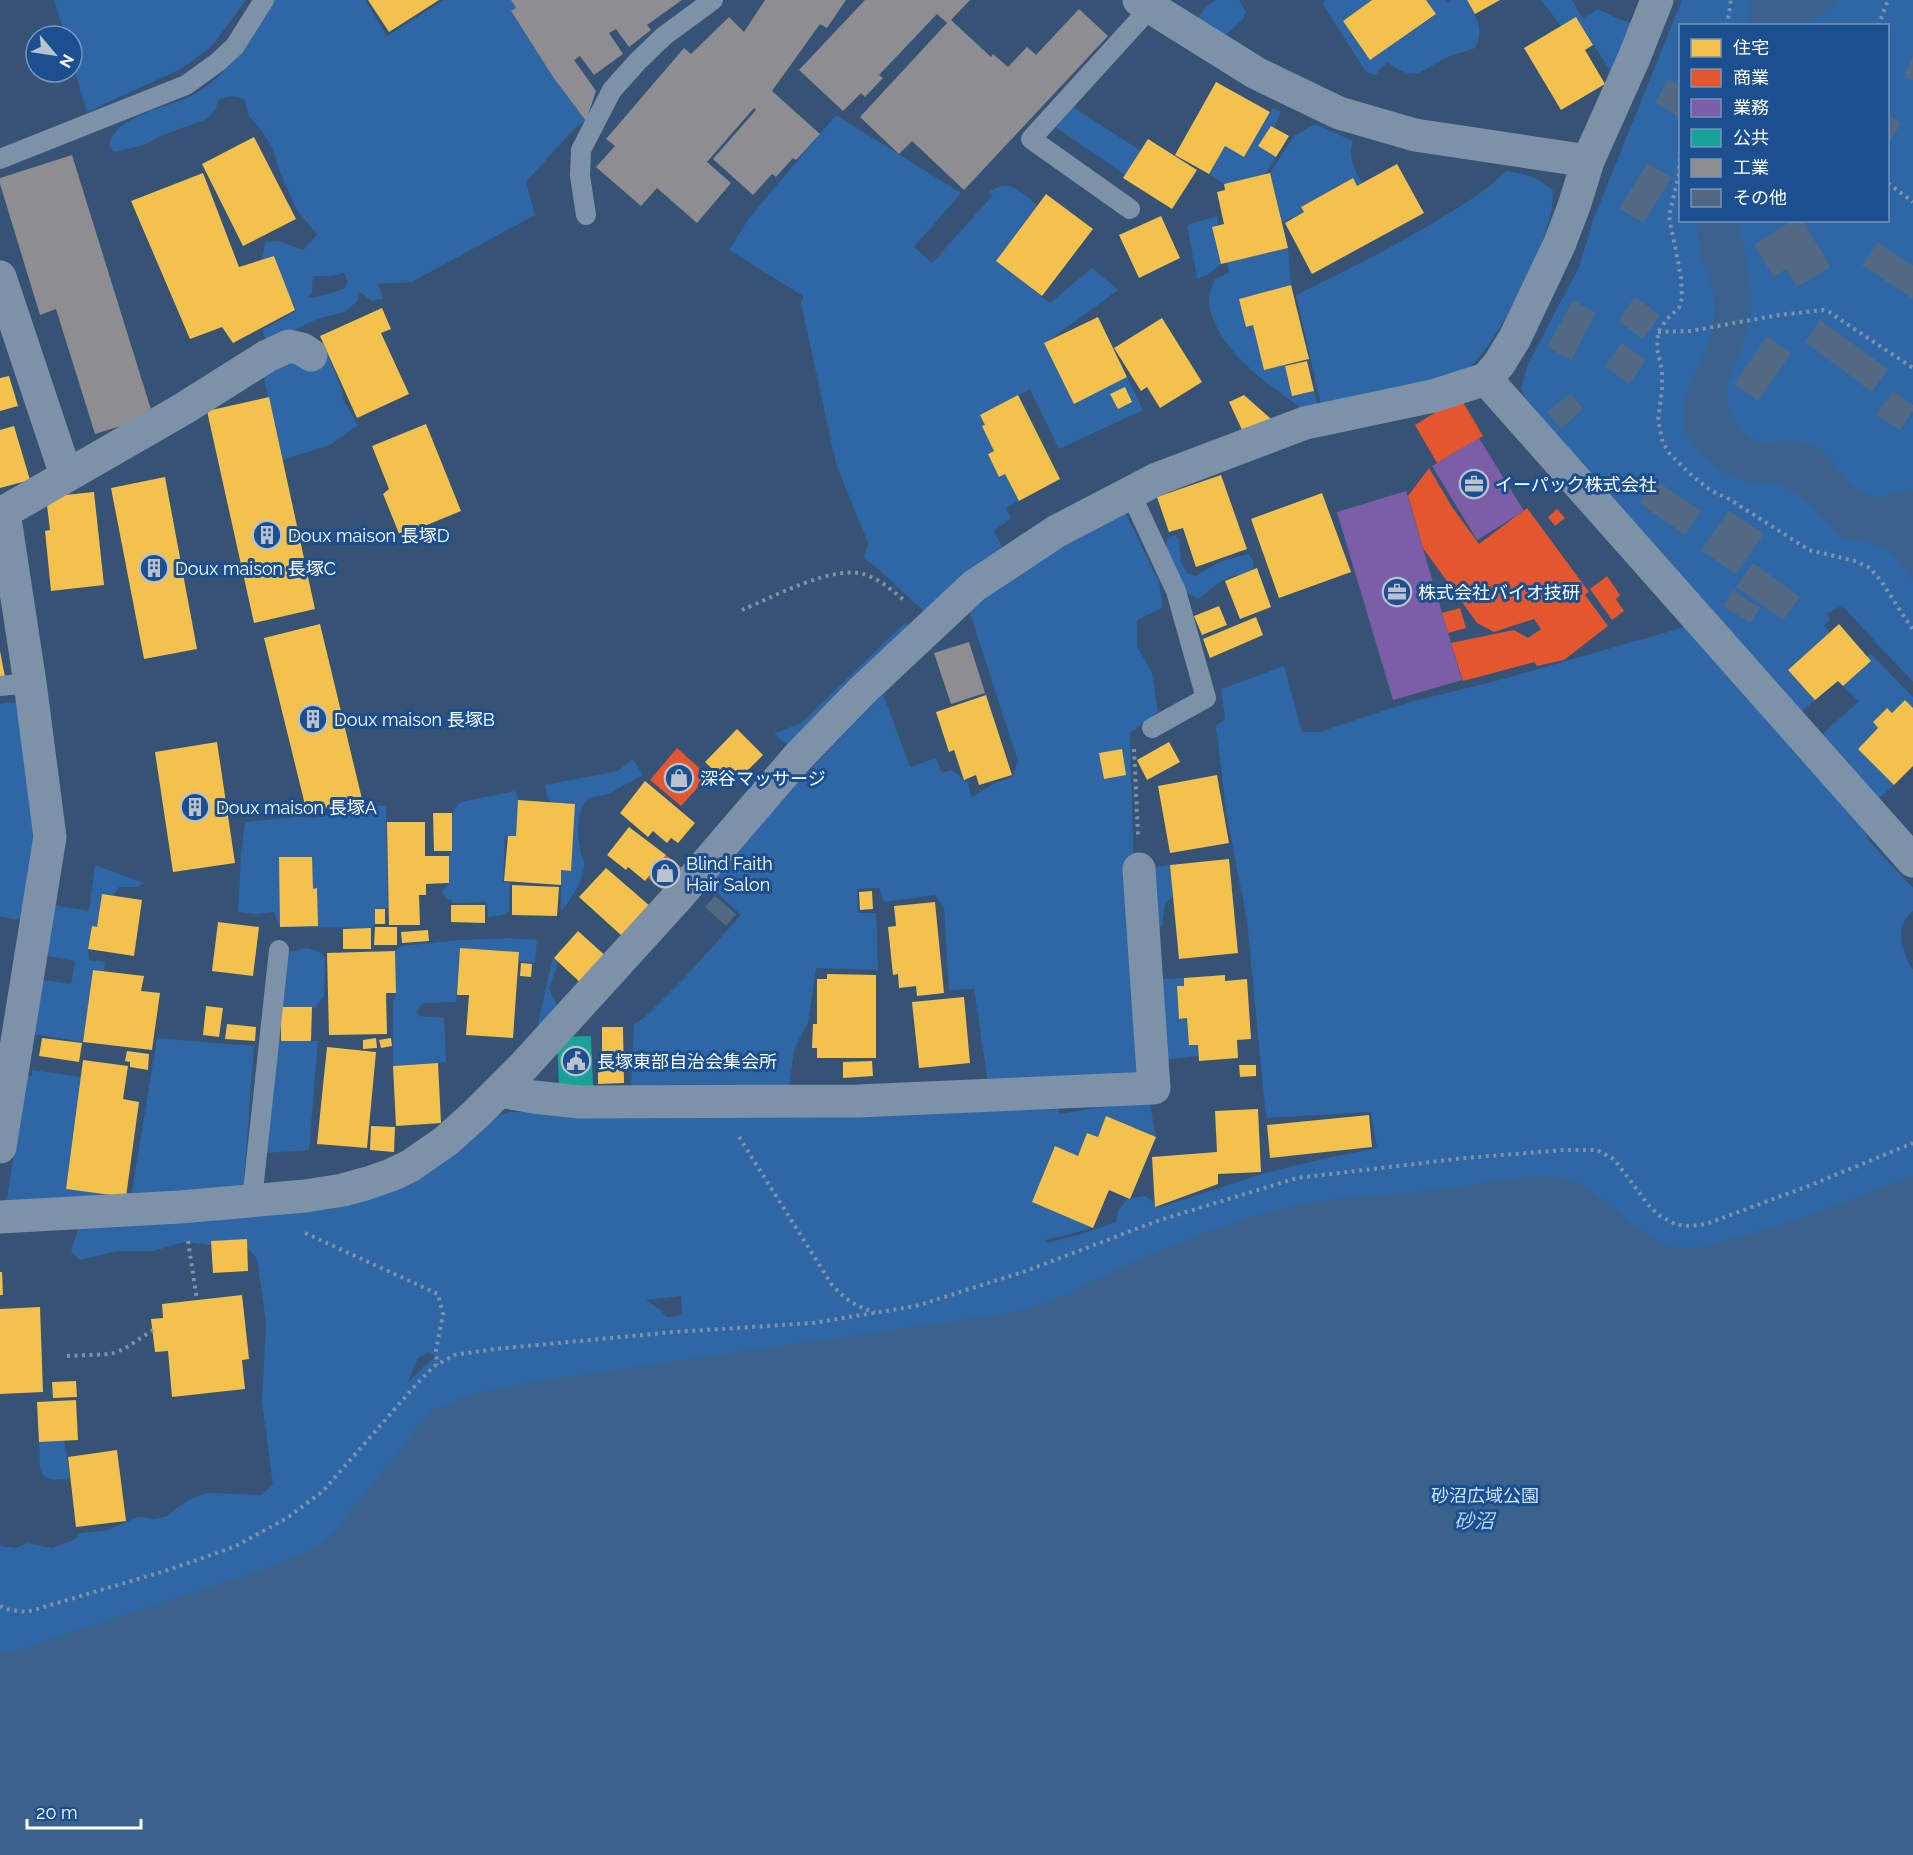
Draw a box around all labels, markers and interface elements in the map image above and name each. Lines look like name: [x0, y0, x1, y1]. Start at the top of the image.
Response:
north arrow: [24, 24, 84, 84]
legend: [1679, 24, 1889, 222]
text: 住宅: [1733, 37, 1769, 58]
text: N: [55, 51, 78, 71]
text: 商業: [1733, 67, 1769, 88]
text: 業務: [1733, 97, 1769, 118]
text: 公共: [1733, 127, 1769, 148]
text: 工業: [1733, 157, 1769, 178]
text: その他: [1733, 187, 1787, 208]
office icon: イーパック株式会社: [1458, 468, 1490, 500]
place label: イーパック株式会社: [1495, 474, 1657, 495]
building icon: Doux maison 長塚D: [251, 519, 283, 551]
place label: Doux maison 長塚D: [288, 525, 450, 546]
building icon: Doux maison 長塚C: [138, 552, 170, 584]
place label: Doux maison 長塚C: [175, 558, 336, 579]
office icon: 株式会社バイオ技研: [1381, 576, 1413, 608]
place label: 株式会社バイオ技研: [1418, 582, 1580, 603]
building icon: Doux maison 長塚B: [297, 703, 329, 735]
place label: Doux maison 長塚B: [334, 709, 495, 730]
shop icon: 深谷マッサージ: [663, 762, 695, 794]
place label: 深谷マッサージ: [700, 768, 826, 789]
building icon: Doux maison 長塚A: [179, 791, 211, 823]
place label: Doux maison 長塚A: [216, 797, 377, 818]
place label: Blind Faith Hair Salon: [686, 853, 773, 895]
shop icon: Blind Faith Hair Salon: [649, 857, 681, 889]
public building icon: 長塚東部自治会集会所: [560, 1045, 592, 1077]
place label: 長塚東部自治会集会所: [597, 1051, 777, 1072]
park label: 砂沼広域公園: [1431, 1485, 1539, 1506]
water label: 砂沼: [1454, 1509, 1497, 1533]
scale bar: [27, 1792, 141, 1830]
text: 20 m: [36, 1802, 78, 1823]

